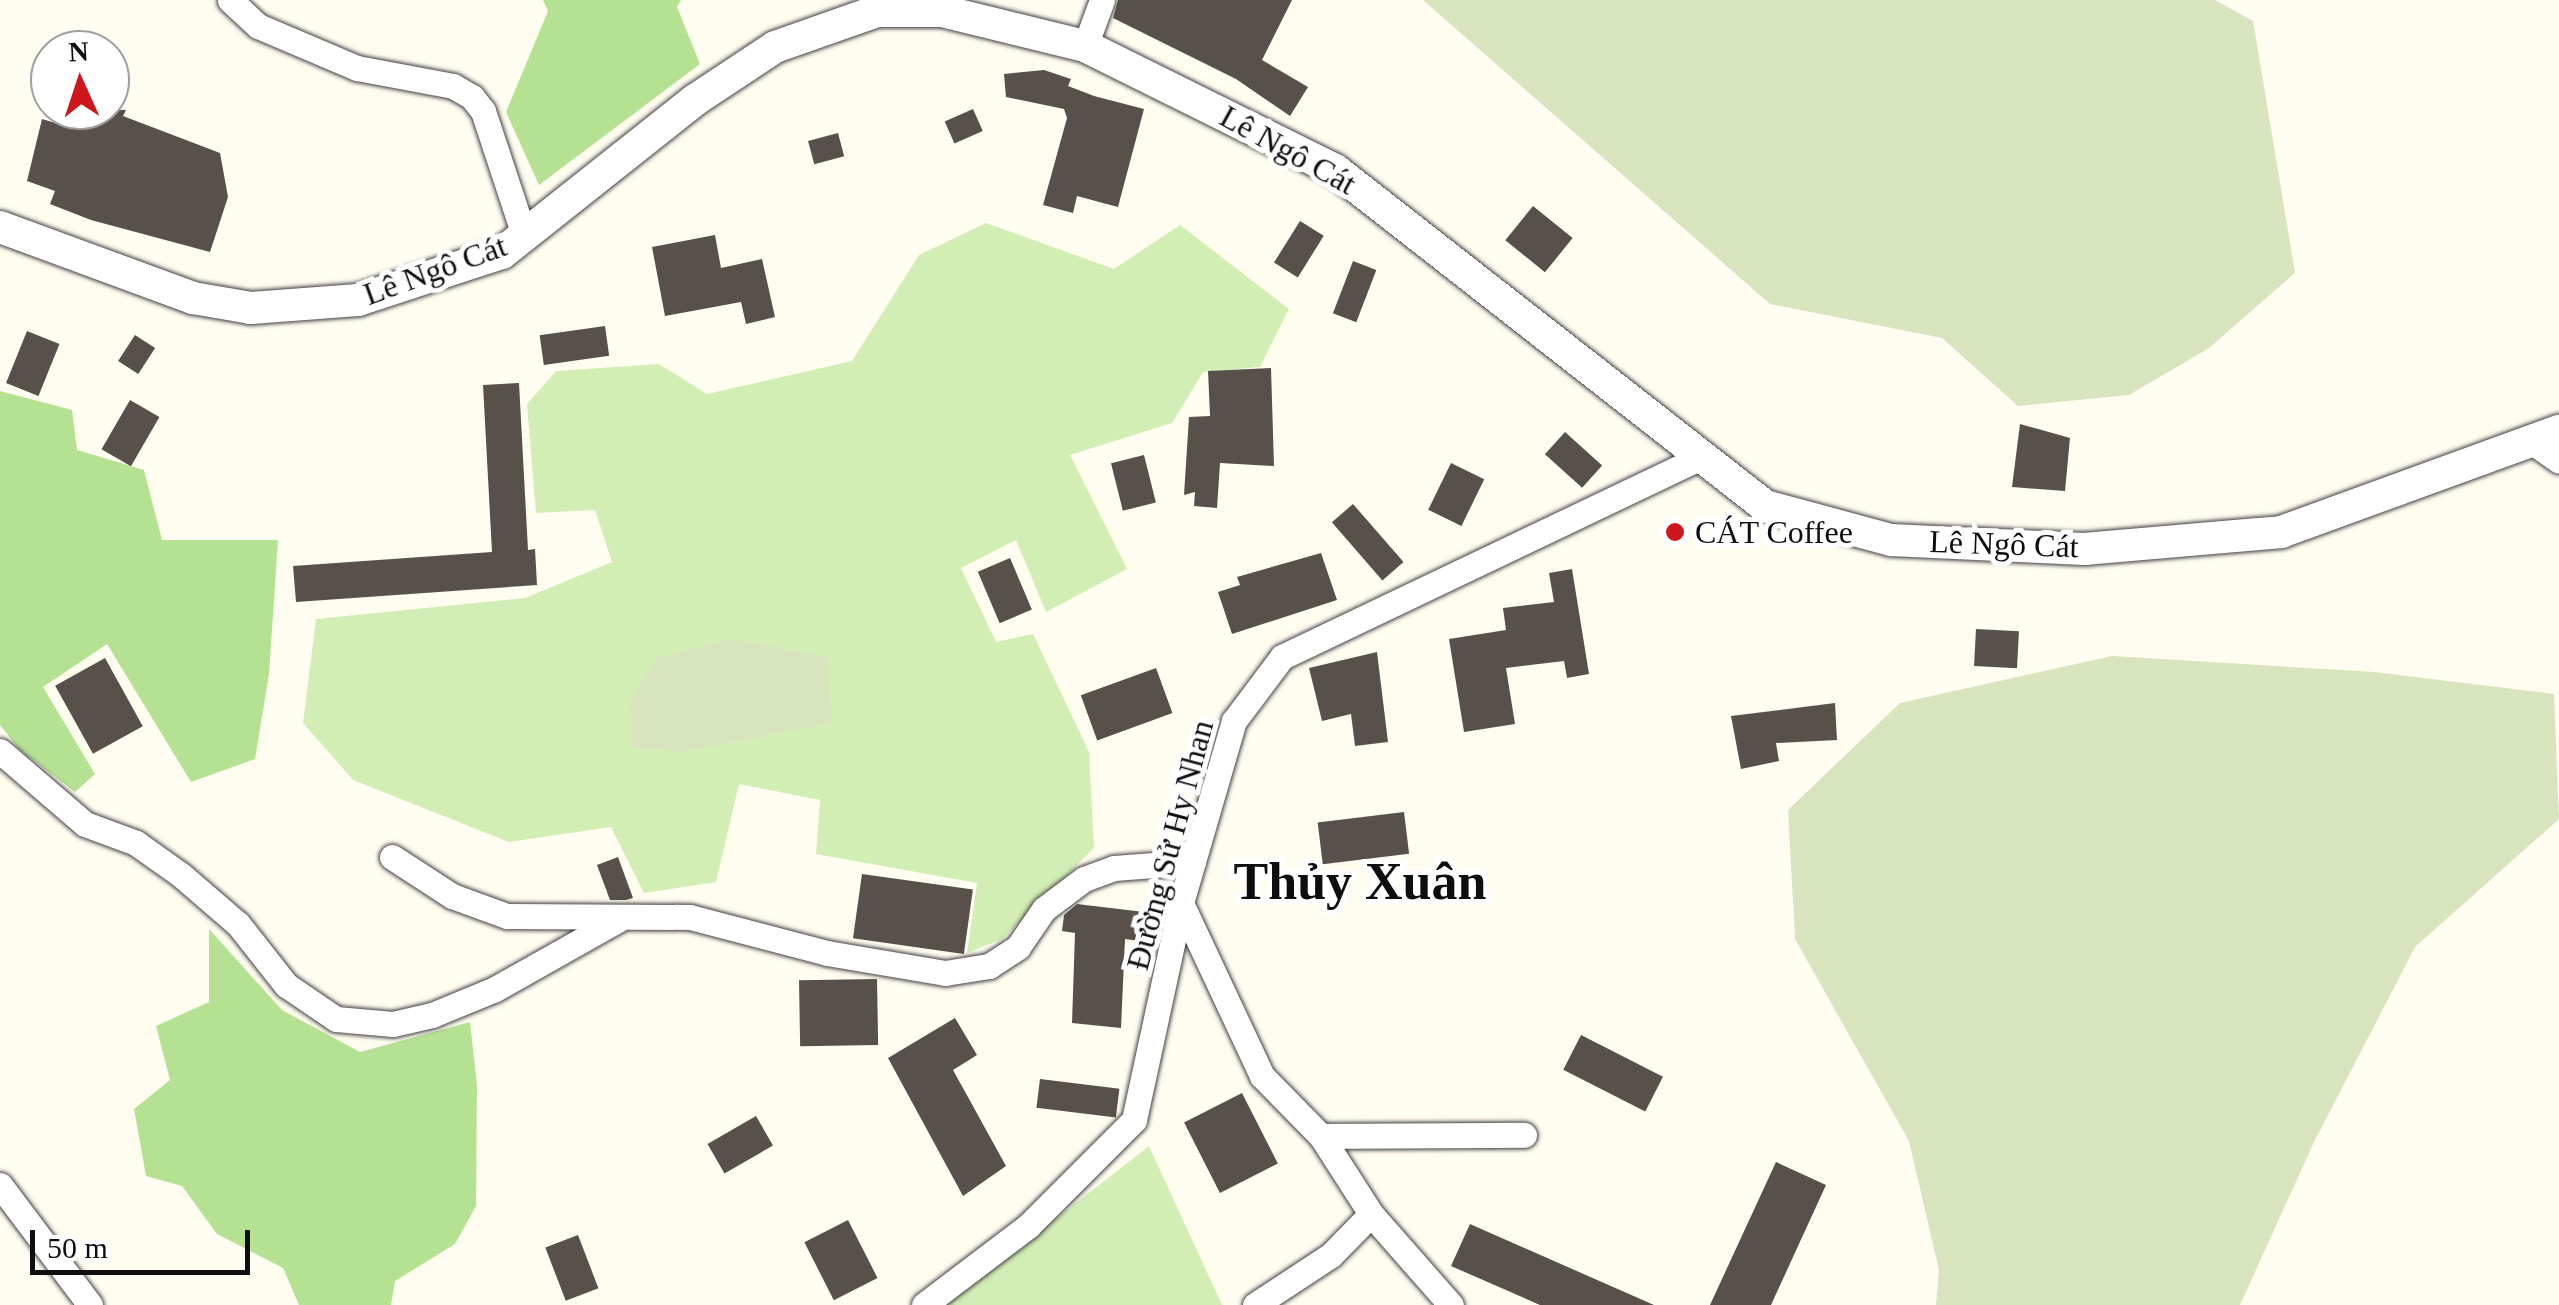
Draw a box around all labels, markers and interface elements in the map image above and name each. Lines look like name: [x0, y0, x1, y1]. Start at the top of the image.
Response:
north arrow: [30, 30, 130, 130]
text: N: [68, 36, 89, 68]
street label: Lê Ngô Cát: [1213, 97, 1363, 203]
street label: Lê Ngô Cát: [358, 226, 512, 314]
place label: CÁT Coffee: [1695, 513, 1853, 551]
marker: CÁT Coffee: [1664, 521, 1686, 543]
street label: Lê Ngô Cát: [1929, 522, 2079, 566]
street label: Đường Sử Hy Nhan: [1118, 716, 1222, 974]
district label: Thủy Xuân: [1234, 851, 1486, 913]
scale bar: [35, 1210, 255, 1272]
text: 50 m: [47, 1231, 108, 1264]

